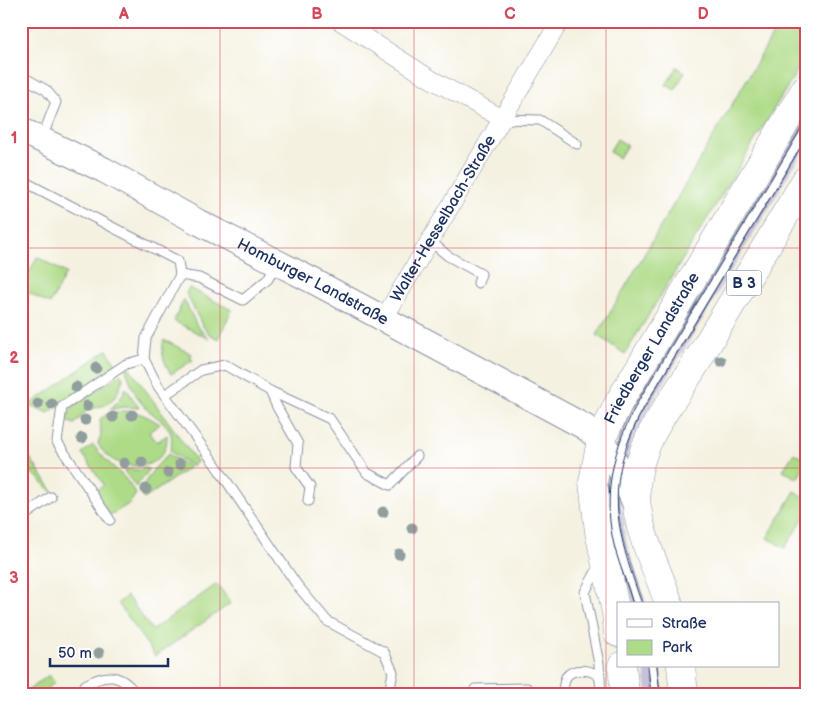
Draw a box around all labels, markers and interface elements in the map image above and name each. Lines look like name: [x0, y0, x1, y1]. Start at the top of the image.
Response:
text: A: [118, 5, 129, 24]
text: B: [311, 5, 323, 24]
text: C: [504, 5, 516, 24]
text: D: [697, 5, 709, 24]
text: 1: [11, 129, 17, 148]
street label: Walter-Hesselbach-Straße: [386, 131, 500, 305]
street label: Homburger Landstraße: [234, 234, 392, 329]
street label: Friedberger Landstraße: [600, 269, 704, 427]
road number: B 3: [726, 270, 762, 296]
text: 2: [9, 349, 19, 368]
text: 3: [9, 569, 19, 588]
legend: [617, 602, 780, 668]
text: Straße: [662, 614, 707, 633]
scale bar: [50, 635, 168, 667]
text: Park: [662, 638, 693, 657]
text: 50 m: [58, 644, 92, 663]

